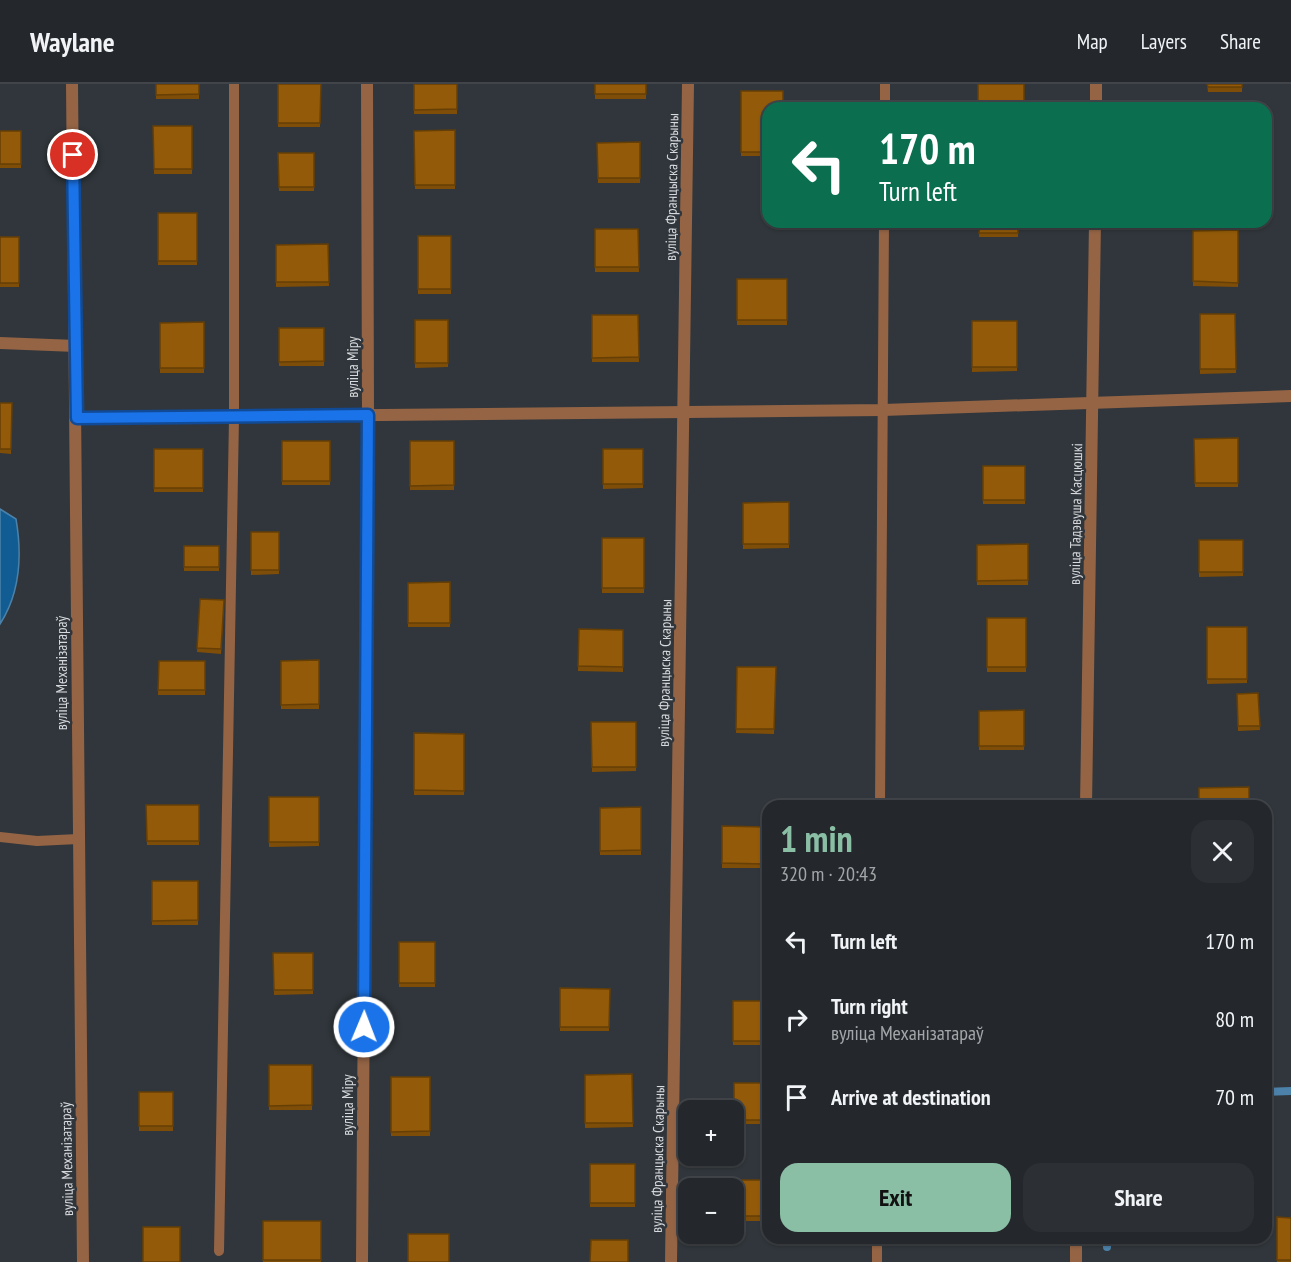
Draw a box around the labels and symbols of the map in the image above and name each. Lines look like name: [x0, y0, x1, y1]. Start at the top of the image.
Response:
street label: вуліца Францыска Скарыны: [661, 113, 682, 261]
pin: [47, 129, 98, 180]
street label: вуліца Міру: [343, 336, 362, 398]
street label: вуліца Тадэвуша Касцюшкі: [1065, 443, 1086, 585]
street label: вуліца Францыска Скарыны: [654, 599, 675, 747]
street label: вуліца Механізатараў: [52, 615, 71, 730]
position arrow: [332, 995, 396, 1059]
street label: вуліца Міру: [338, 1074, 357, 1136]
street label: вуліца Францыска Скарыны: [647, 1085, 668, 1233]
street label: вуліца Механізатараў: [56, 1101, 77, 1216]

